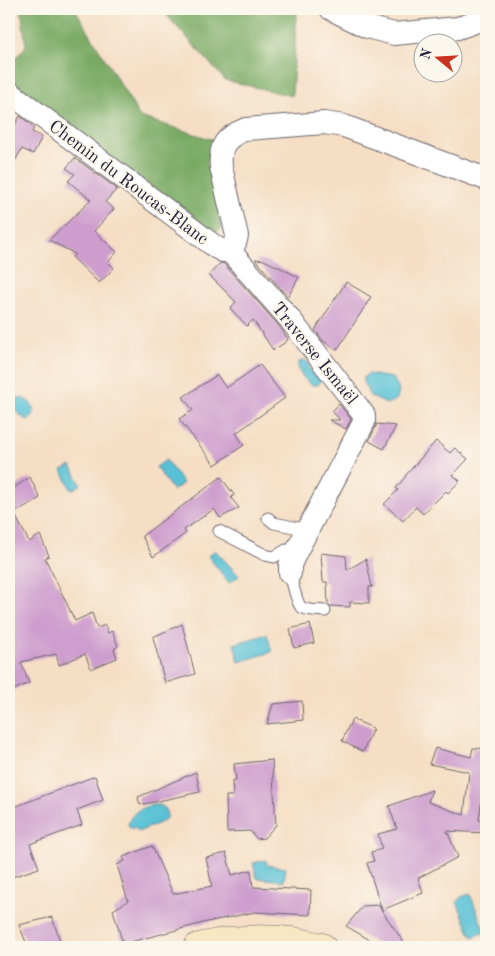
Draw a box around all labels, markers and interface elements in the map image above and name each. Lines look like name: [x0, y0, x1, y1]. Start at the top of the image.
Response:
north arrow: [412, 32, 462, 82]
text: N: [418, 47, 435, 62]
street label: Chemin du Roucas-Blanc: [45, 117, 212, 249]
street label: Traverse Ismaël: [268, 299, 361, 408]

